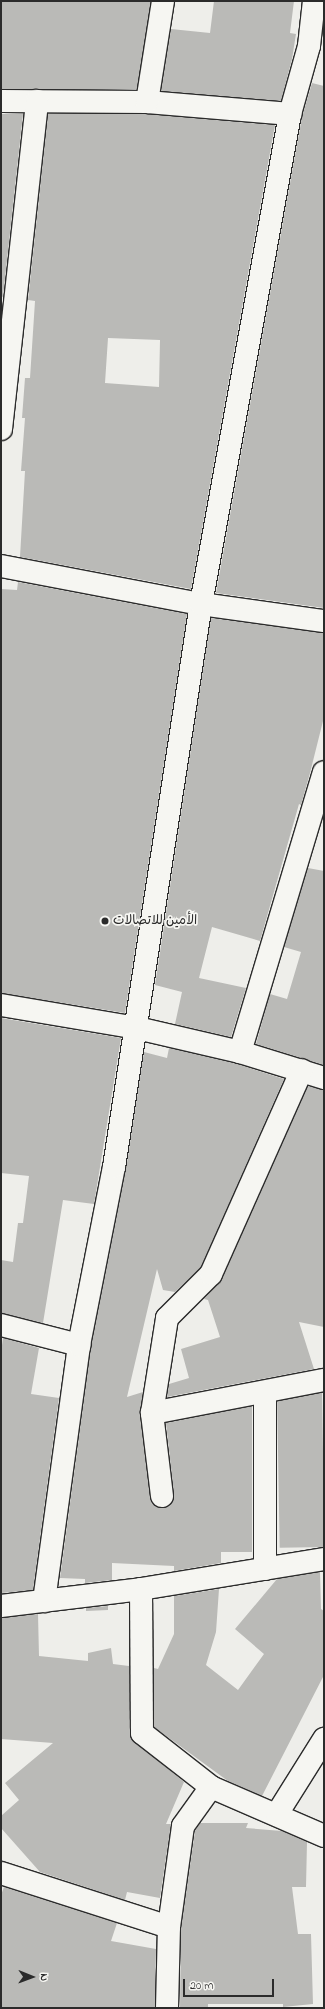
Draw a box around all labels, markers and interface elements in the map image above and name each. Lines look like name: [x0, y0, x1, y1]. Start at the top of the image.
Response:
place label: الأمين للاتصالات: [113, 913, 197, 929]
marker: الأمين للاتصالات: [100, 916, 110, 926]
north arrow: [12, 1957, 52, 1997]
scale bar: [185, 1971, 276, 1997]
text: N: [36, 1973, 52, 1981]
text: 20 m: [190, 1977, 213, 1995]

